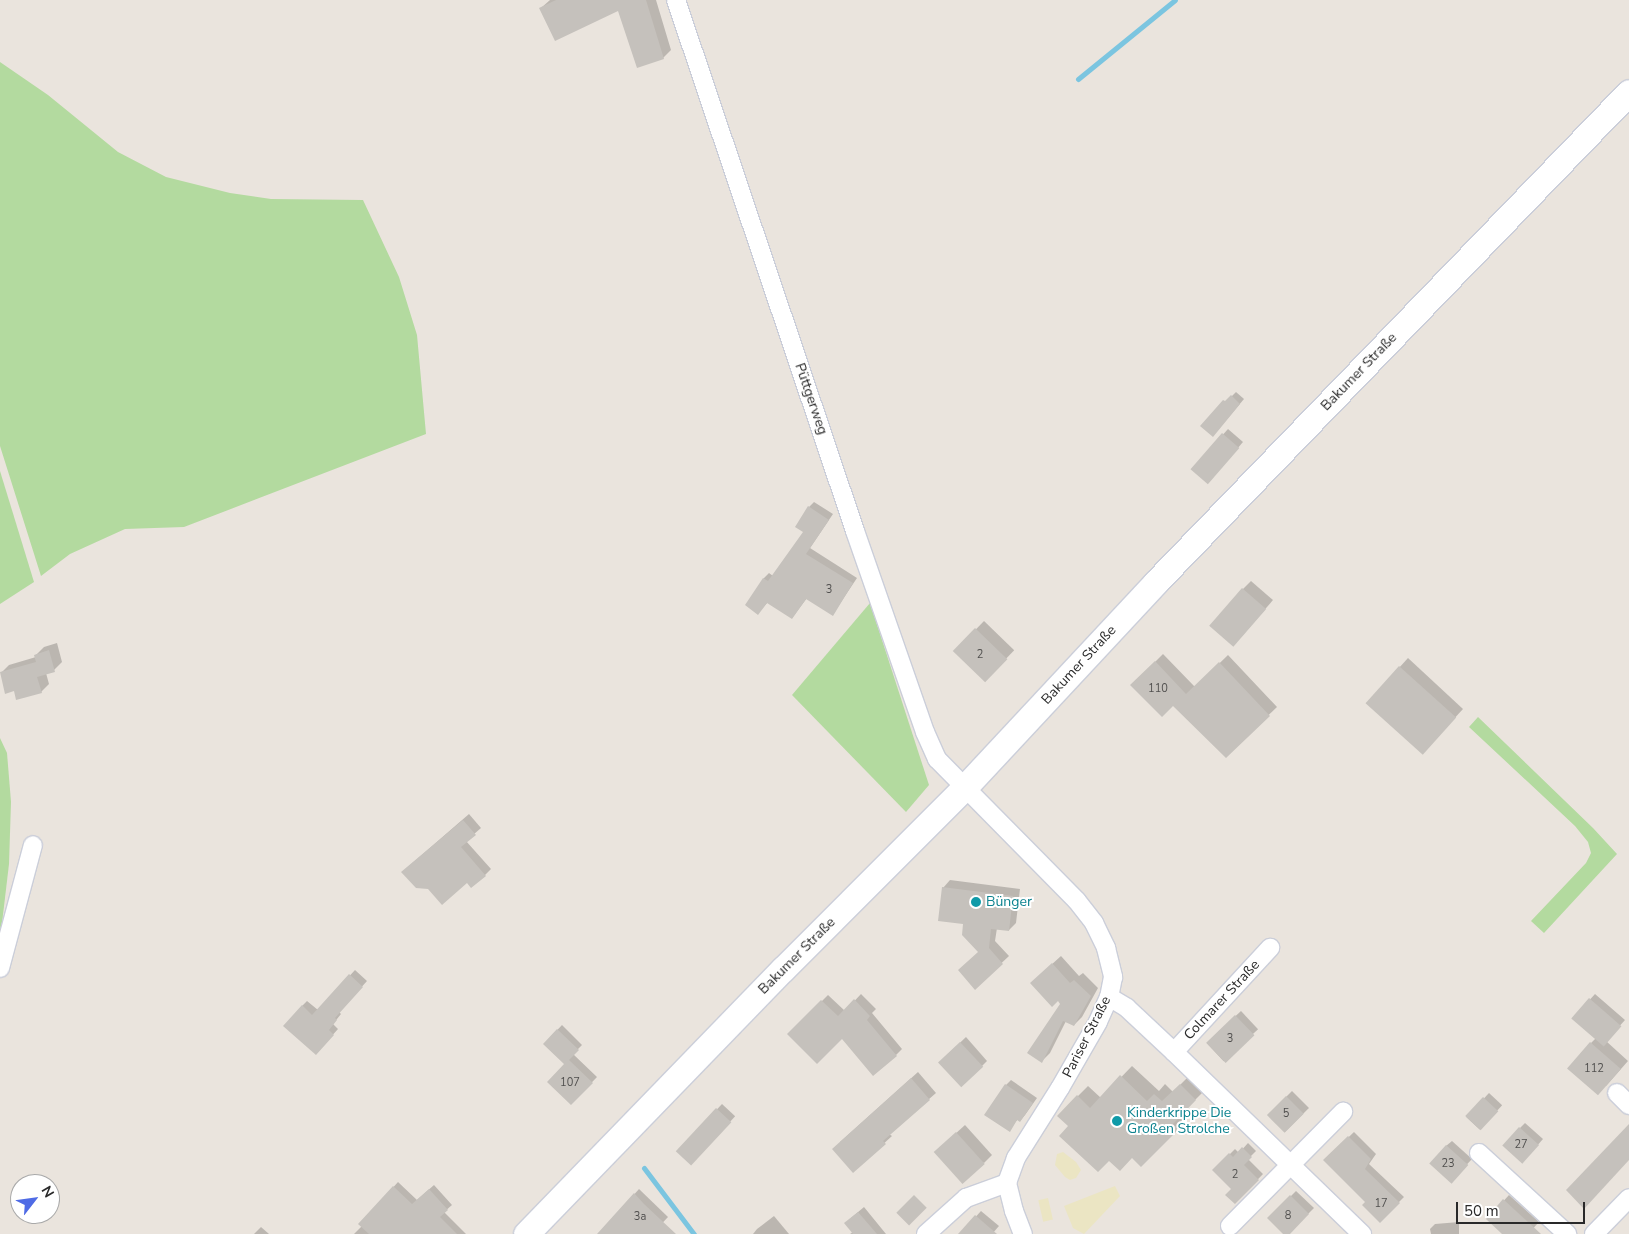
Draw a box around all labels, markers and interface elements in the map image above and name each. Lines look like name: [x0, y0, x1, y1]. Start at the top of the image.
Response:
street label: Bakumer Straße: [1318, 330, 1400, 414]
street label: Püttgerweg: [791, 361, 831, 437]
house number: 3: [826, 583, 832, 597]
street label: Bakumer Straße: [1038, 622, 1120, 708]
house number: 2: [977, 648, 983, 662]
house number: 110: [1148, 682, 1168, 696]
place label: Bünger: [986, 894, 1032, 910]
marker: Bünger: [970, 896, 982, 908]
street label: Bakumer Straße: [755, 914, 839, 998]
street label: Colmarer Straße: [1181, 957, 1263, 1043]
street label: Pariser Straße: [1059, 994, 1115, 1080]
house number: 3: [1227, 1032, 1233, 1046]
house number: 112: [1584, 1062, 1604, 1076]
house number: 107: [560, 1076, 580, 1090]
place label: Kinderkrippe Die Großen Strolche: [1127, 1105, 1231, 1138]
house number: 5: [1283, 1107, 1289, 1121]
marker: Kinderkrippe Die Großen Strolche: [1111, 1115, 1123, 1127]
house number: 27: [1514, 1138, 1528, 1152]
house number: 23: [1441, 1157, 1455, 1171]
house number: 2: [1232, 1168, 1238, 1182]
north arrow: [10, 1174, 60, 1224]
text: N: [37, 1182, 58, 1201]
scale bar: [1459, 1192, 1588, 1224]
house number: 17: [1374, 1197, 1388, 1211]
text: 50 m: [1464, 1201, 1499, 1221]
house number: 8: [1285, 1209, 1291, 1223]
house number: 3a: [634, 1210, 646, 1224]

